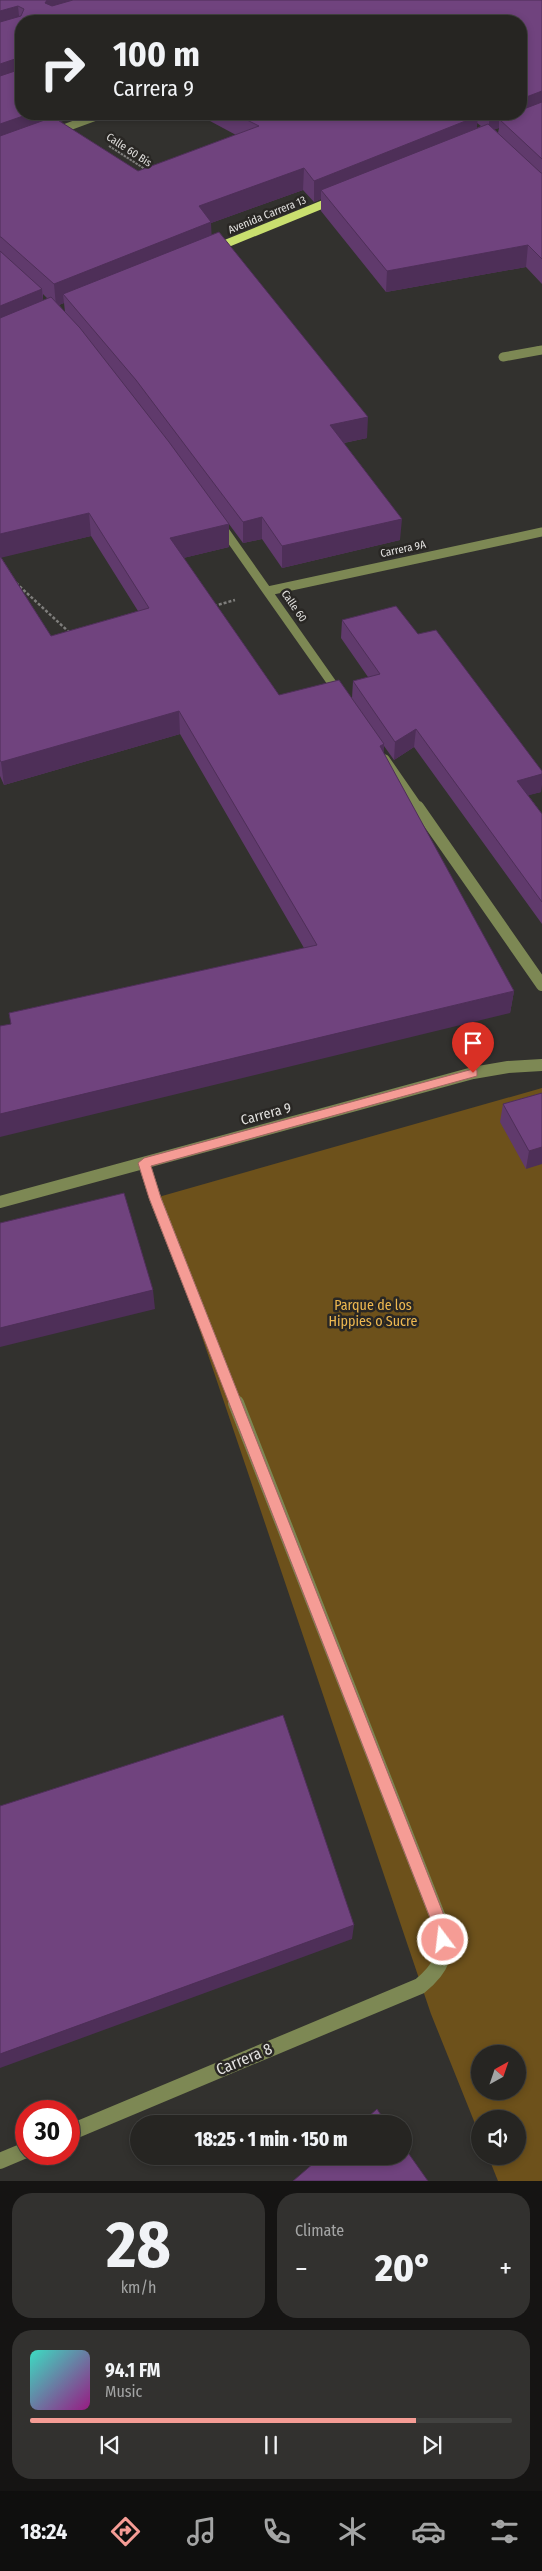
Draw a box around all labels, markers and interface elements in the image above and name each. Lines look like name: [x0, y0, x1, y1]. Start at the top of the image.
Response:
text: 100 m: [113, 33, 200, 75]
icon: right: [30, 35, 95, 100]
text: Carrera 9: [113, 75, 194, 102]
street label: Calle 60 Bis: [104, 130, 155, 170]
street label: Avenida Carrera 13: [226, 193, 308, 237]
street label: Carrera 9A: [379, 538, 427, 560]
street label: Calle 60: [278, 588, 310, 625]
pin: [452, 1022, 494, 1073]
icon: arrive: [459, 1029, 487, 1057]
street label: Carrera 9: [239, 1099, 293, 1129]
park label: Parque de los Hippies o Sucre: [329, 1297, 418, 1330]
position arrow: [416, 1913, 468, 1965]
street label: Carrera 8: [213, 2039, 275, 2079]
north arrow: [471, 2045, 526, 2100]
map controls: [471, 2045, 526, 2165]
speed limit sign: 30: [15, 2100, 80, 2165]
button: sound: [471, 2110, 526, 2165]
text: 18:25 · 1 min · 150 m: [194, 2128, 348, 2151]
text: 28: [106, 2206, 171, 2284]
text: Climate: [295, 2221, 344, 2240]
text: 20°: [375, 2245, 432, 2291]
text: −: [295, 2252, 308, 2285]
text: +: [499, 2252, 512, 2285]
text: km/h: [121, 2278, 156, 2297]
text: 94.1 FM: [105, 2359, 160, 2382]
text: Music: [105, 2382, 142, 2401]
icon: previous: [96, 2431, 124, 2459]
icon: pause: [257, 2431, 285, 2459]
icon: next: [418, 2431, 446, 2459]
icon: directions: [108, 2514, 143, 2549]
icon: music: [184, 2514, 219, 2549]
icon: phone: [259, 2514, 294, 2549]
icon: climate: [335, 2514, 370, 2549]
icon: car: [411, 2514, 446, 2549]
icon: filters: [487, 2514, 522, 2549]
text: 18:24: [20, 2518, 67, 2545]

